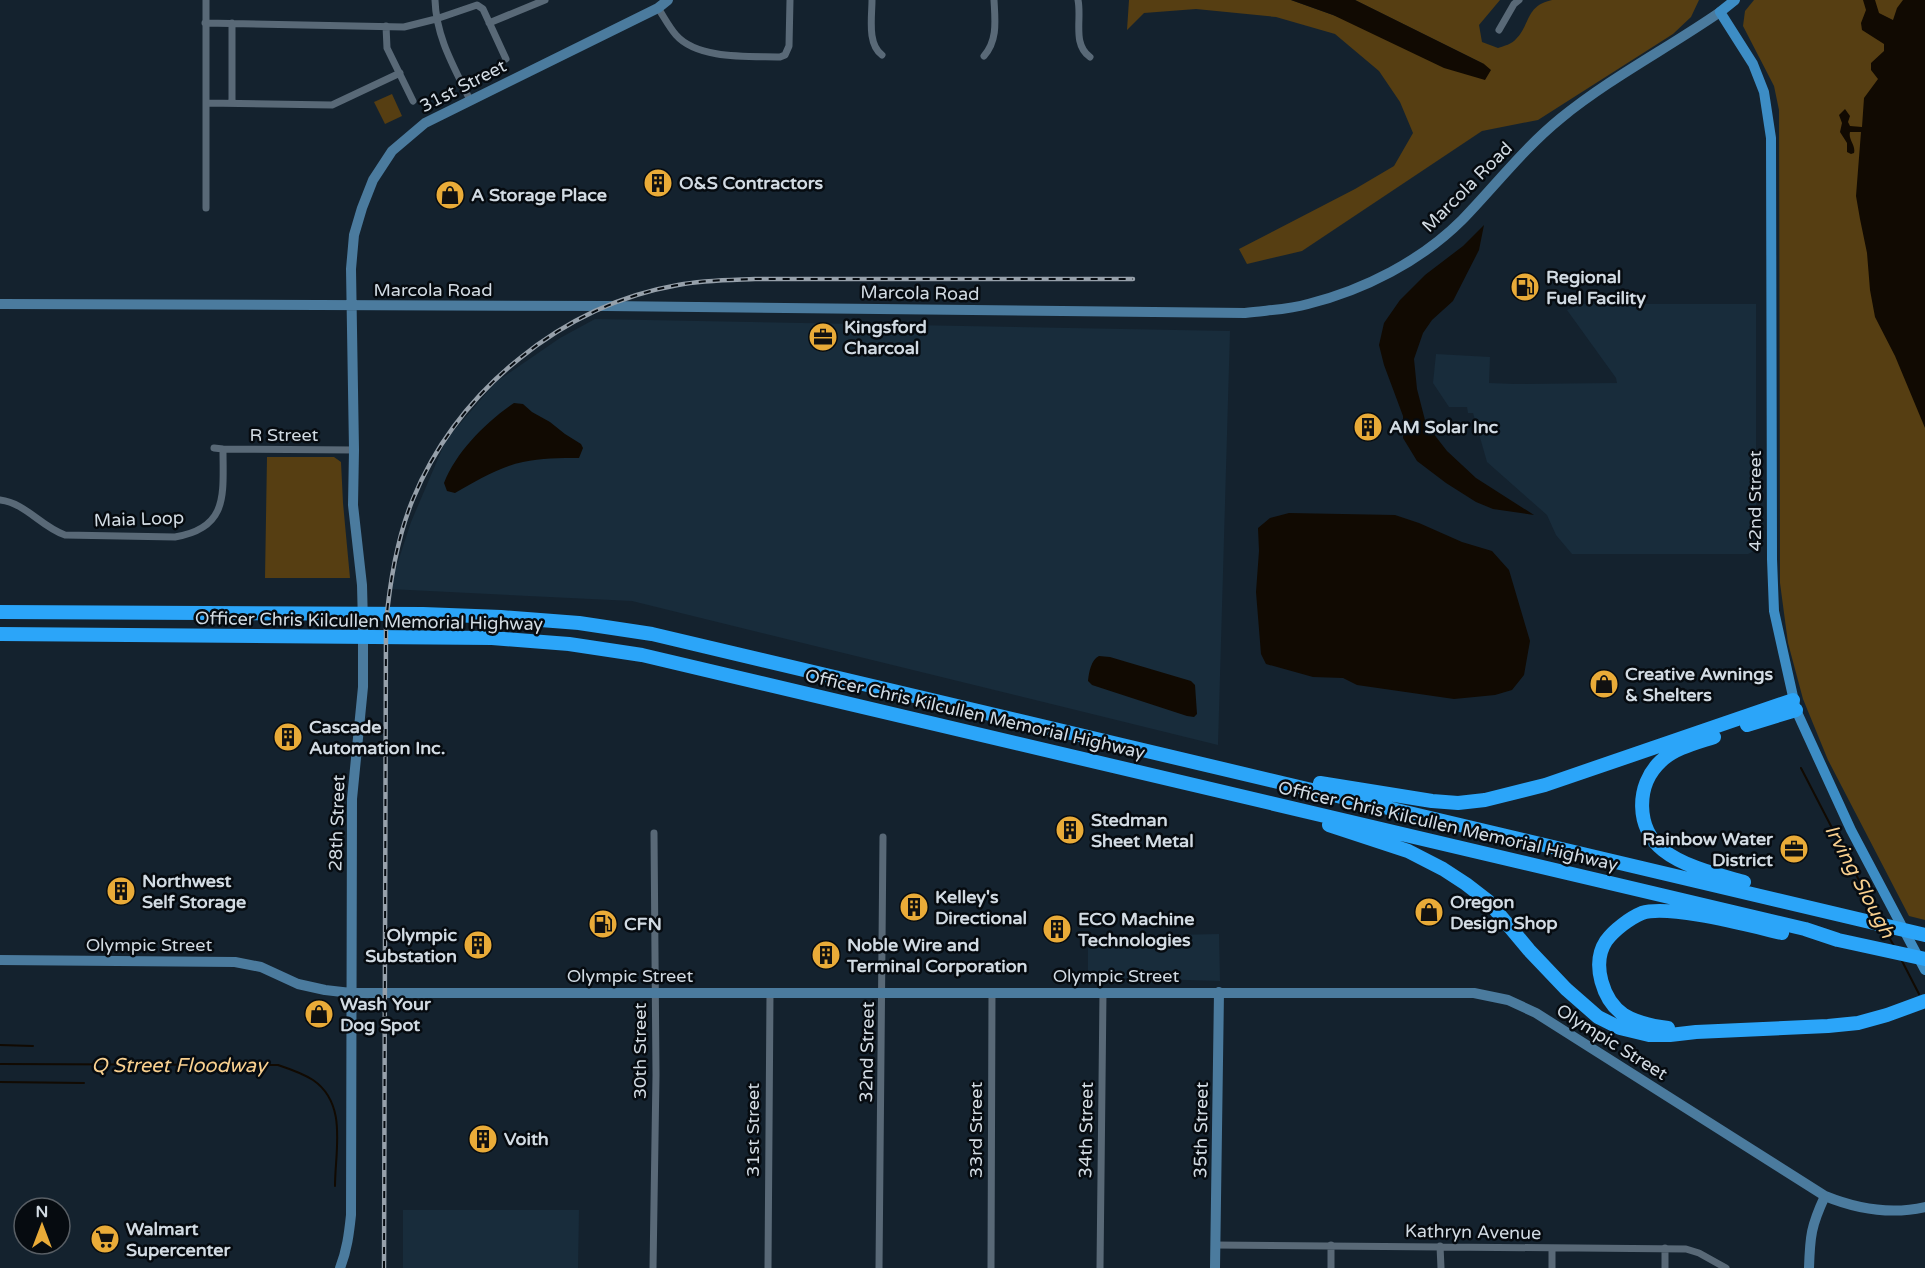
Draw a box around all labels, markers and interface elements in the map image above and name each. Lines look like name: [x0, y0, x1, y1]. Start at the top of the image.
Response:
street label: 31st Street: [416, 55, 510, 117]
street label: Marcola Road: [1417, 137, 1517, 237]
building icon: O&S Contractors: [642, 167, 674, 199]
place label: O&S Contractors: [679, 172, 824, 194]
shop icon: A Storage Place: [434, 179, 466, 211]
place label: A Storage Place: [471, 184, 607, 206]
place label: Regional Fuel Facility: [1546, 266, 1646, 309]
fuel station icon: Regional Fuel Facility: [1509, 271, 1541, 303]
street label: Marcola Road: [373, 279, 493, 301]
street label: Marcola Road: [860, 281, 980, 305]
place label: Kingsford Charcoal: [844, 316, 927, 359]
office icon: Kingsford Charcoal: [807, 321, 839, 353]
building icon: AM Solar Inc: [1352, 411, 1384, 443]
place label: AM Solar Inc: [1389, 416, 1499, 438]
street label: R Street: [250, 424, 319, 446]
street label: 42nd Street: [1744, 450, 1766, 552]
street label: Maia Loop: [93, 506, 185, 532]
street label: Officer Chris Kilcullen Memorial Highway: [195, 607, 544, 635]
place label: Creative Awnings & Shelters: [1625, 663, 1774, 706]
street label: Officer Chris Kilcullen Memorial Highway: [803, 664, 1147, 764]
shop icon: Creative Awnings & Shelters: [1588, 668, 1620, 700]
place label: Cascade Automation Inc.: [309, 716, 445, 759]
building icon: Cascade Automation Inc.: [272, 721, 304, 753]
street label: 28th Street: [324, 774, 350, 872]
street label: Officer Chris Kilcullen Memorial Highway: [1276, 776, 1620, 876]
place label: Stedman Sheet Metal: [1091, 809, 1194, 852]
building icon: Stedman Sheet Metal: [1054, 814, 1086, 846]
water label: Irving Slough: [1819, 821, 1899, 943]
place label: Rainbow Water District: [1642, 828, 1774, 871]
office icon: Rainbow Water District: [1778, 833, 1810, 865]
place label: Northwest Self Storage: [142, 870, 246, 913]
building icon: Northwest Self Storage: [105, 875, 137, 907]
place label: Kelley's Directional: [935, 886, 1027, 929]
building icon: Kelley's Directional: [898, 891, 930, 923]
place label: Oregon Design Shop: [1450, 891, 1558, 934]
shop icon: Oregon Design Shop: [1413, 896, 1445, 928]
fuel station icon: CFN: [587, 908, 619, 940]
place label: ECO Machine Technologies: [1077, 908, 1195, 951]
place label: CFN: [624, 913, 662, 935]
building icon: ECO Machine Technologies: [1041, 913, 1073, 945]
place label: Olympic Substation: [365, 924, 457, 967]
building icon: Olympic Substation: [462, 929, 494, 961]
street label: Olympic Street: [86, 934, 212, 956]
place label: Noble Wire and Terminal Corporation: [846, 934, 1028, 977]
building icon: Noble Wire and Terminal Corporation: [810, 939, 842, 971]
street label: Olympic Street: [567, 965, 693, 987]
street label: Olympic Street: [1053, 965, 1179, 987]
place label: Wash Your Dog Spot: [340, 993, 432, 1036]
shop icon: Wash Your Dog Spot: [303, 998, 335, 1030]
street label: Olympic Street: [1552, 999, 1672, 1085]
street label: 32nd Street: [855, 1001, 879, 1103]
street label: 30th Street: [629, 1003, 651, 1099]
water label: Q Street Floodway: [91, 1054, 269, 1078]
street label: 34th Street: [1074, 1081, 1098, 1178]
street label: 35th Street: [1189, 1081, 1213, 1178]
street label: 33rd Street: [965, 1082, 987, 1178]
street label: 31st Street: [742, 1083, 764, 1177]
building icon: Voith: [467, 1123, 499, 1155]
place label: Voith: [504, 1128, 549, 1150]
north arrow: [12, 1196, 72, 1256]
text: N: [36, 1202, 48, 1222]
place label: Walmart Supercenter: [126, 1218, 231, 1261]
street label: Kathryn Avenue: [1405, 1220, 1541, 1244]
supermarket icon: Walmart Supercenter: [89, 1223, 121, 1255]

